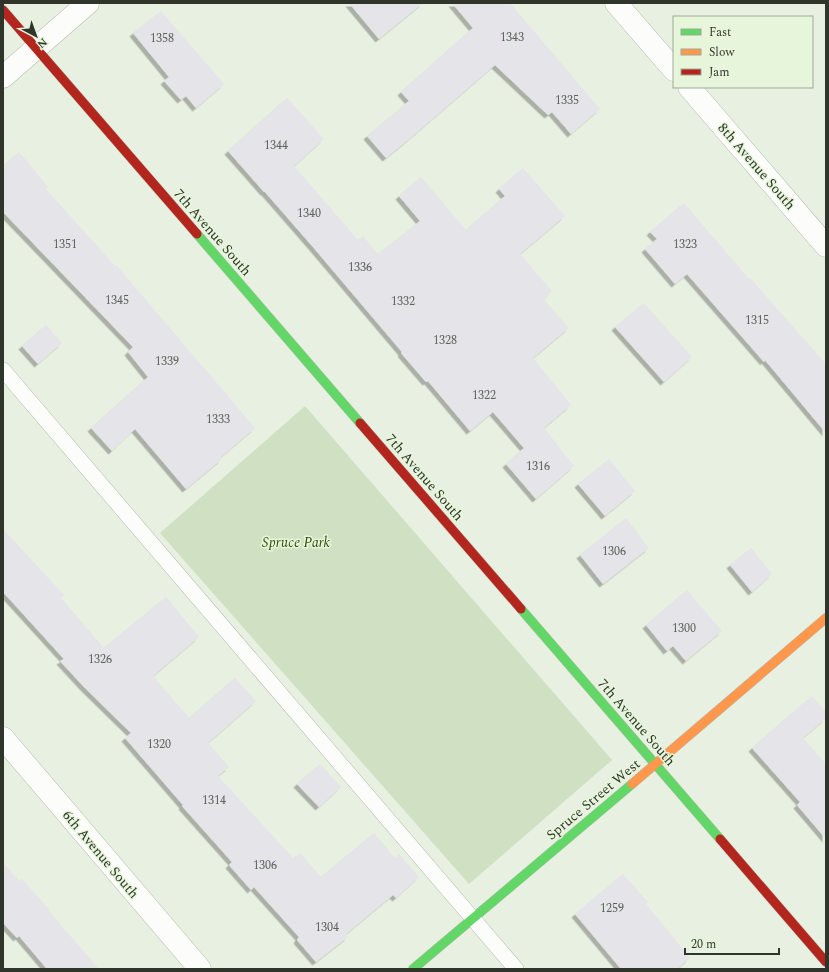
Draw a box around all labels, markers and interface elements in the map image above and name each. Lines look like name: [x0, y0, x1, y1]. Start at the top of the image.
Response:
north arrow: [16, 16, 56, 56]
legend: [673, 16, 813, 88]
text: Fast: [709, 23, 731, 42]
house number: 1343: [500, 28, 524, 47]
house number: 1358: [150, 29, 174, 48]
text: N: [33, 34, 51, 53]
text: Slow: [709, 43, 735, 62]
text: Jam: [709, 63, 730, 82]
house number: 1335: [555, 91, 579, 110]
street label: 8th Avenue South: [713, 118, 800, 215]
house number: 1344: [264, 136, 288, 155]
street label: 7th Avenue South: [169, 184, 256, 281]
house number: 1340: [297, 204, 321, 223]
house number: 1351: [53, 235, 77, 254]
house number: 1323: [673, 235, 697, 254]
house number: 1336: [348, 258, 372, 277]
house number: 1345: [105, 291, 129, 310]
house number: 1332: [391, 292, 415, 311]
house number: 1315: [745, 311, 769, 330]
house number: 1328: [433, 331, 457, 350]
house number: 1339: [155, 352, 179, 371]
house number: 1322: [472, 386, 496, 405]
house number: 1333: [206, 410, 230, 429]
street label: 7th Avenue South: [381, 429, 468, 526]
house number: 1316: [526, 457, 550, 476]
park label: Spruce Park: [262, 532, 331, 553]
house number: 1306: [602, 542, 626, 561]
house number: 1300: [672, 619, 696, 638]
house number: 1326: [88, 650, 112, 669]
street label: 7th Avenue South: [593, 674, 680, 771]
house number: 1320: [147, 735, 171, 754]
street label: Spruce Street West: [542, 754, 645, 845]
house number: 1314: [202, 791, 226, 810]
street label: 6th Avenue South: [57, 806, 144, 903]
house number: 1306: [253, 856, 277, 875]
house number: 1259: [600, 899, 624, 918]
house number: 1304: [315, 918, 339, 937]
scale bar: [685, 930, 779, 956]
text: 20 m: [691, 935, 716, 954]

